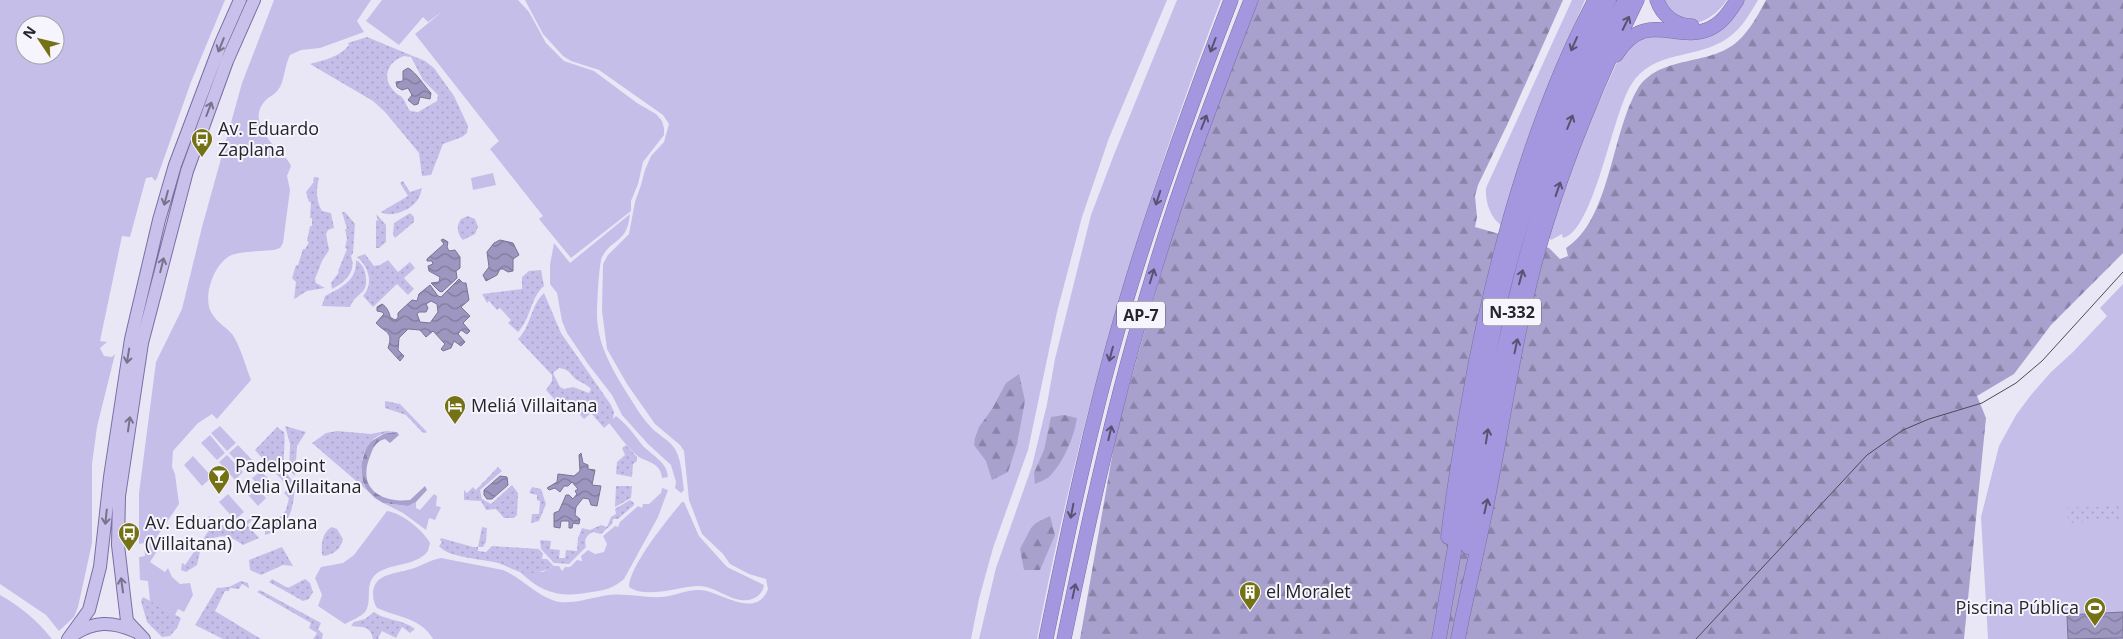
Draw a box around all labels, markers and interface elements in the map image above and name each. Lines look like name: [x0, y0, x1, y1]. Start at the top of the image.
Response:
north arrow: [15, 15, 65, 65]
one-way arrow: [1621, 15, 1631, 30]
text: N: [18, 22, 40, 42]
one-way arrow: [1568, 36, 1578, 51]
one-way arrow: [215, 37, 225, 52]
one-way arrow: [1208, 37, 1217, 53]
one-way arrow: [205, 102, 214, 118]
one-way arrow: [1199, 115, 1209, 130]
one-way arrow: [1566, 115, 1576, 130]
place label: Av. Eduardo Zaplana: [218, 116, 319, 161]
bus stop icon: Av. Eduardo Zaplana: [190, 127, 214, 158]
one-way arrow: [1554, 182, 1564, 198]
one-way arrow: [160, 189, 170, 205]
one-way arrow: [1153, 190, 1162, 206]
one-way arrow: [158, 257, 167, 273]
one-way arrow: [1148, 268, 1158, 284]
one-way arrow: [1516, 269, 1526, 285]
road number: N-332: [1483, 298, 1541, 326]
road number: AP-7: [1117, 302, 1165, 328]
one-way arrow: [1512, 338, 1521, 354]
one-way arrow: [1106, 345, 1116, 361]
one-way arrow: [123, 347, 133, 363]
place label: Meliá Villaitana: [471, 393, 597, 417]
hotel icon: Meliá Villaitana: [443, 394, 467, 425]
one-way arrow: [125, 416, 135, 432]
one-way arrow: [1106, 425, 1115, 441]
one-way arrow: [1483, 428, 1493, 444]
place label: Padelpoint Melia Villaitana: [235, 453, 361, 498]
bar icon: Padelpoint Melia Villaitana: [207, 464, 231, 495]
one-way arrow: [1482, 498, 1491, 514]
one-way arrow: [1067, 503, 1076, 519]
one-way arrow: [101, 508, 110, 524]
place label: Av. Eduardo Zaplana (Villaitana): [145, 510, 318, 555]
bus stop icon: Av. Eduardo Zaplana (Villaitana): [117, 521, 141, 552]
one-way arrow: [117, 578, 127, 594]
place label: el Moralet: [1266, 579, 1351, 603]
building icon: el Moralet: [1238, 580, 1262, 611]
one-way arrow: [1070, 584, 1080, 600]
place label: Piscina Pública: [1956, 595, 2079, 619]
sports icon: Piscina Pública: [2083, 596, 2107, 627]

